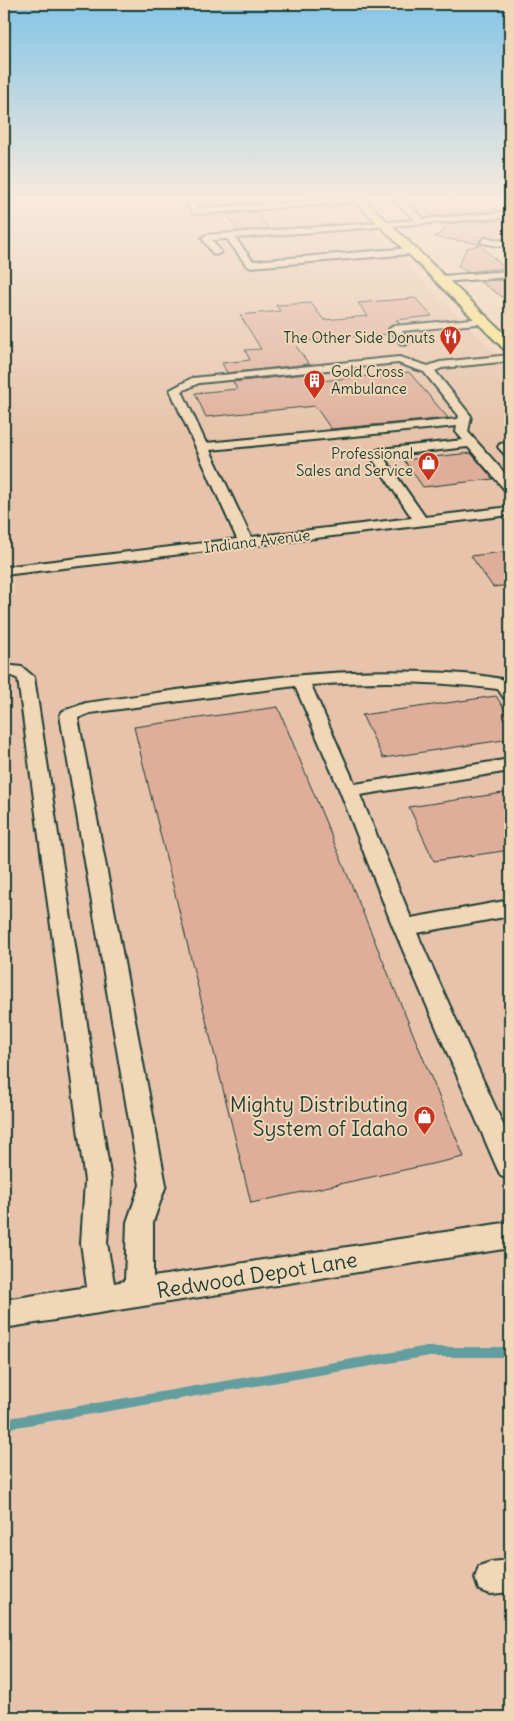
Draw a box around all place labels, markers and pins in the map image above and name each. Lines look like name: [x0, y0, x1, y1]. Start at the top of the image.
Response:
restaurant icon: The Other Side Donuts: [439, 325, 463, 356]
place label: The Other Side Donuts: [283, 328, 435, 347]
place label: Gold Cross Ambulance: [331, 362, 407, 398]
building icon: Gold Cross Ambulance: [303, 368, 327, 399]
place label: Professional Sales and Service: [296, 444, 413, 480]
shop icon: Professional Sales and Service: [417, 450, 441, 481]
place label: Mighty Distributing System of Idaho: [230, 1091, 408, 1142]
shop icon: Mighty Distributing System of Idaho: [412, 1104, 436, 1135]

